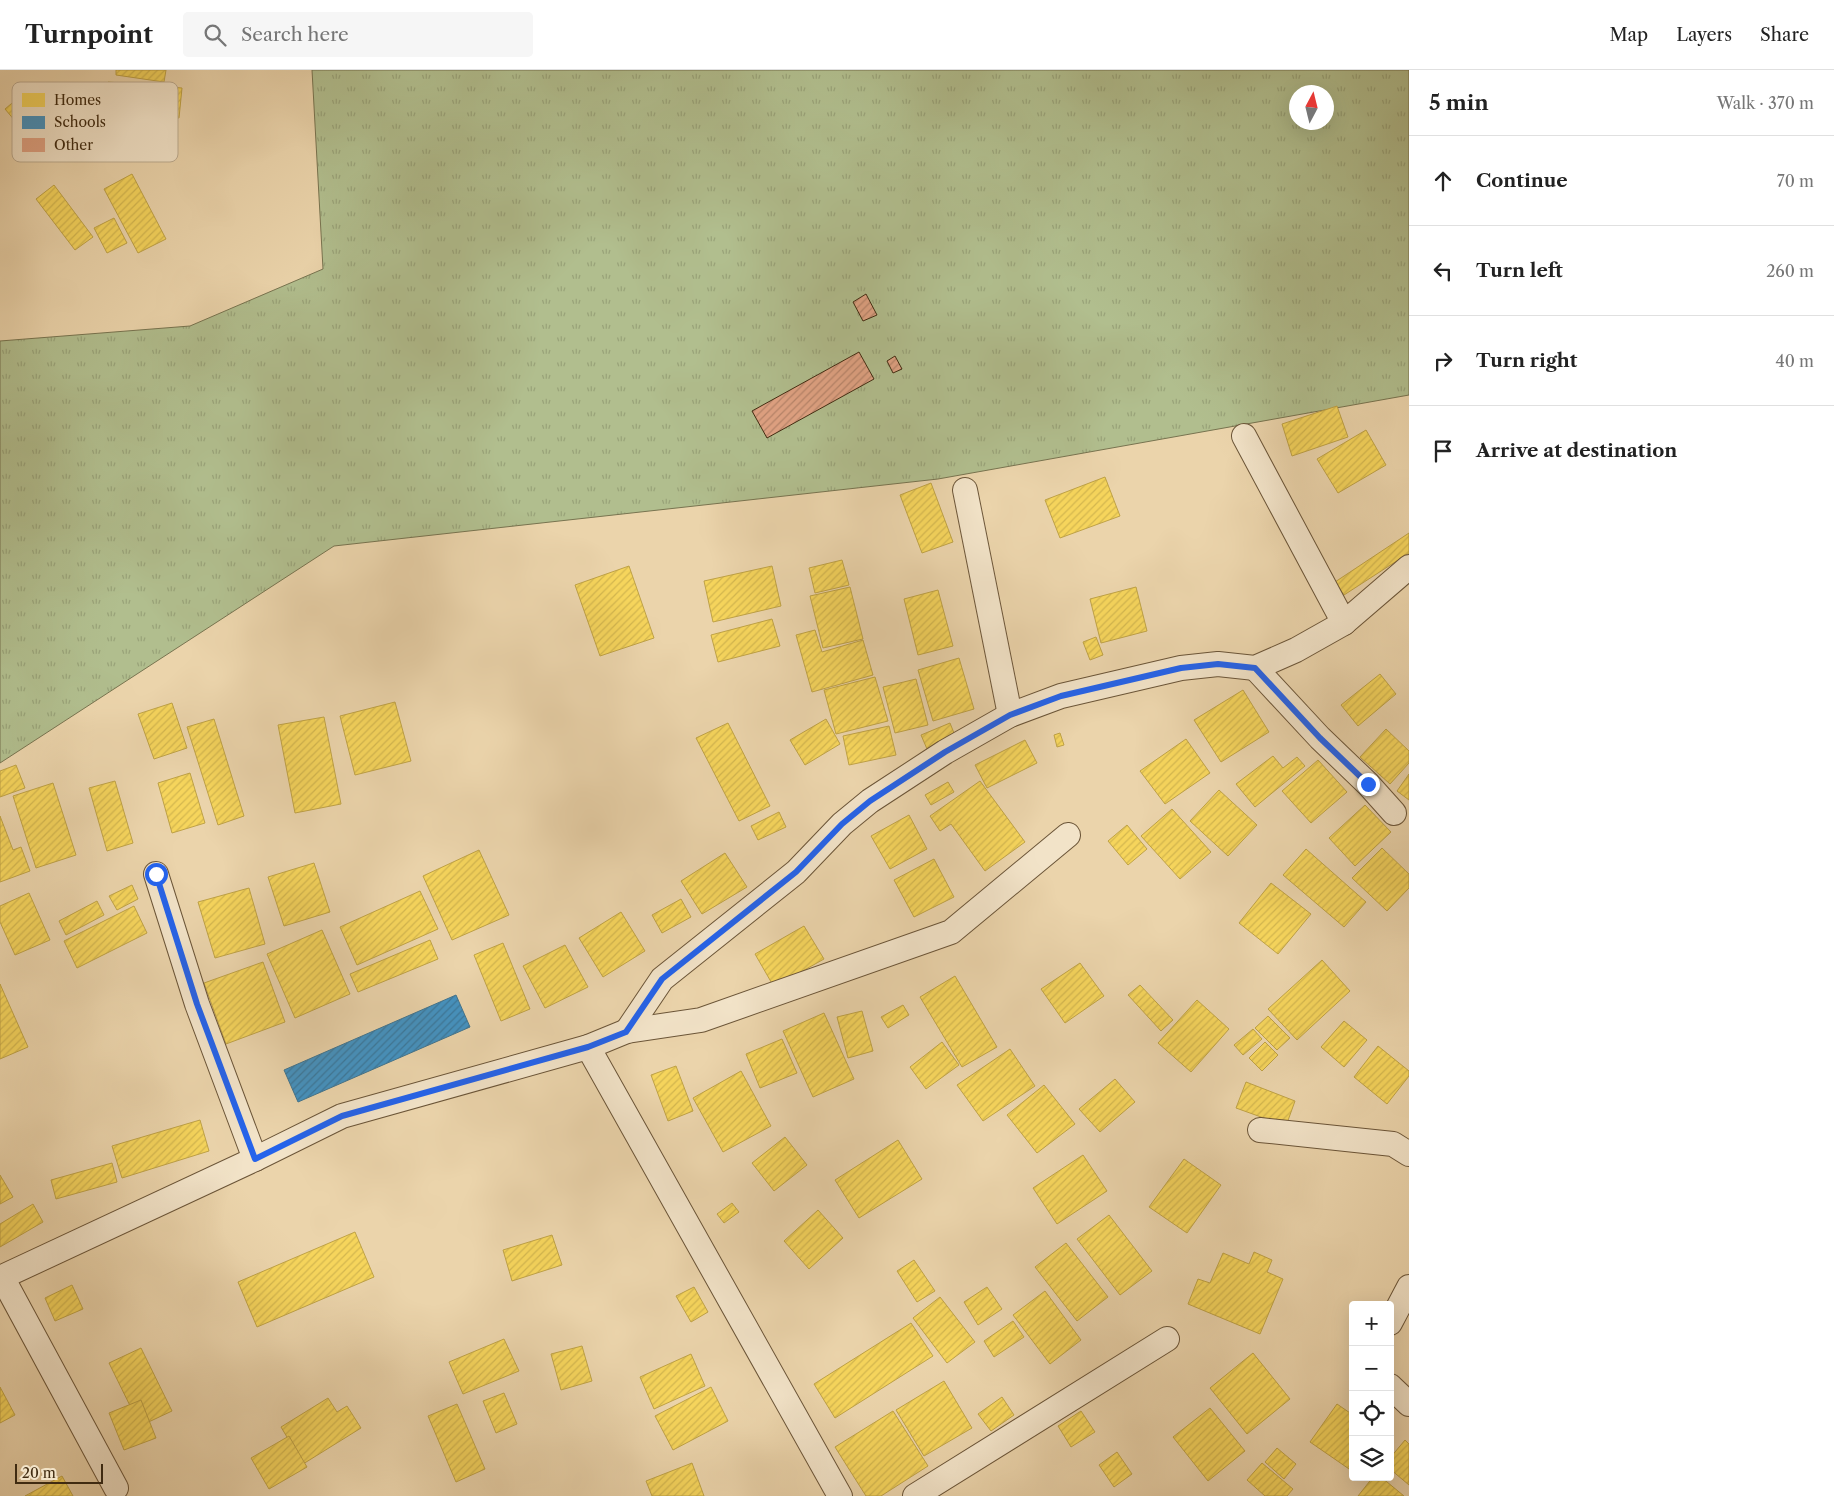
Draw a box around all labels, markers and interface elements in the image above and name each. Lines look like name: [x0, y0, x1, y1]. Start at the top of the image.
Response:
search box: [183, 12, 533, 57]
text: Turnpoint: [25, 20, 153, 49]
icon: search: [201, 21, 229, 49]
text: Search here: [241, 23, 349, 46]
text: Map: [1610, 24, 1648, 46]
text: Layers: [1676, 24, 1732, 46]
text: Share: [1760, 24, 1809, 46]
legend: [12, 82, 178, 162]
north arrow: [1289, 85, 1334, 130]
text: 5 min: [1429, 90, 1489, 115]
text: Homes: [54, 91, 101, 109]
text: Walk · 370 m: [1717, 93, 1814, 113]
text: Schools: [54, 113, 106, 131]
text: Other: [54, 136, 93, 154]
icon: ahead: [1429, 167, 1457, 195]
text: Continue: [1476, 169, 1568, 192]
text: 70 m: [1777, 171, 1814, 191]
icon: left: [1429, 257, 1457, 285]
text: Turn left: [1476, 259, 1563, 282]
text: 260 m: [1766, 261, 1814, 281]
icon: right: [1429, 347, 1457, 375]
text: Turn right: [1476, 349, 1577, 372]
text: 40 m: [1775, 351, 1814, 371]
icon: arrive: [1429, 437, 1457, 465]
text: Arrive at destination: [1476, 439, 1677, 462]
route end: [1357, 773, 1380, 796]
route start: [145, 863, 168, 886]
map controls: [1349, 1301, 1394, 1481]
button: +: [1349, 1301, 1394, 1346]
button: −: [1349, 1346, 1394, 1391]
button: locate: [1349, 1391, 1394, 1436]
button: layers: [1349, 1436, 1394, 1481]
scale bar: [15, 1461, 102, 1484]
text: 20 m: [22, 1464, 56, 1482]

